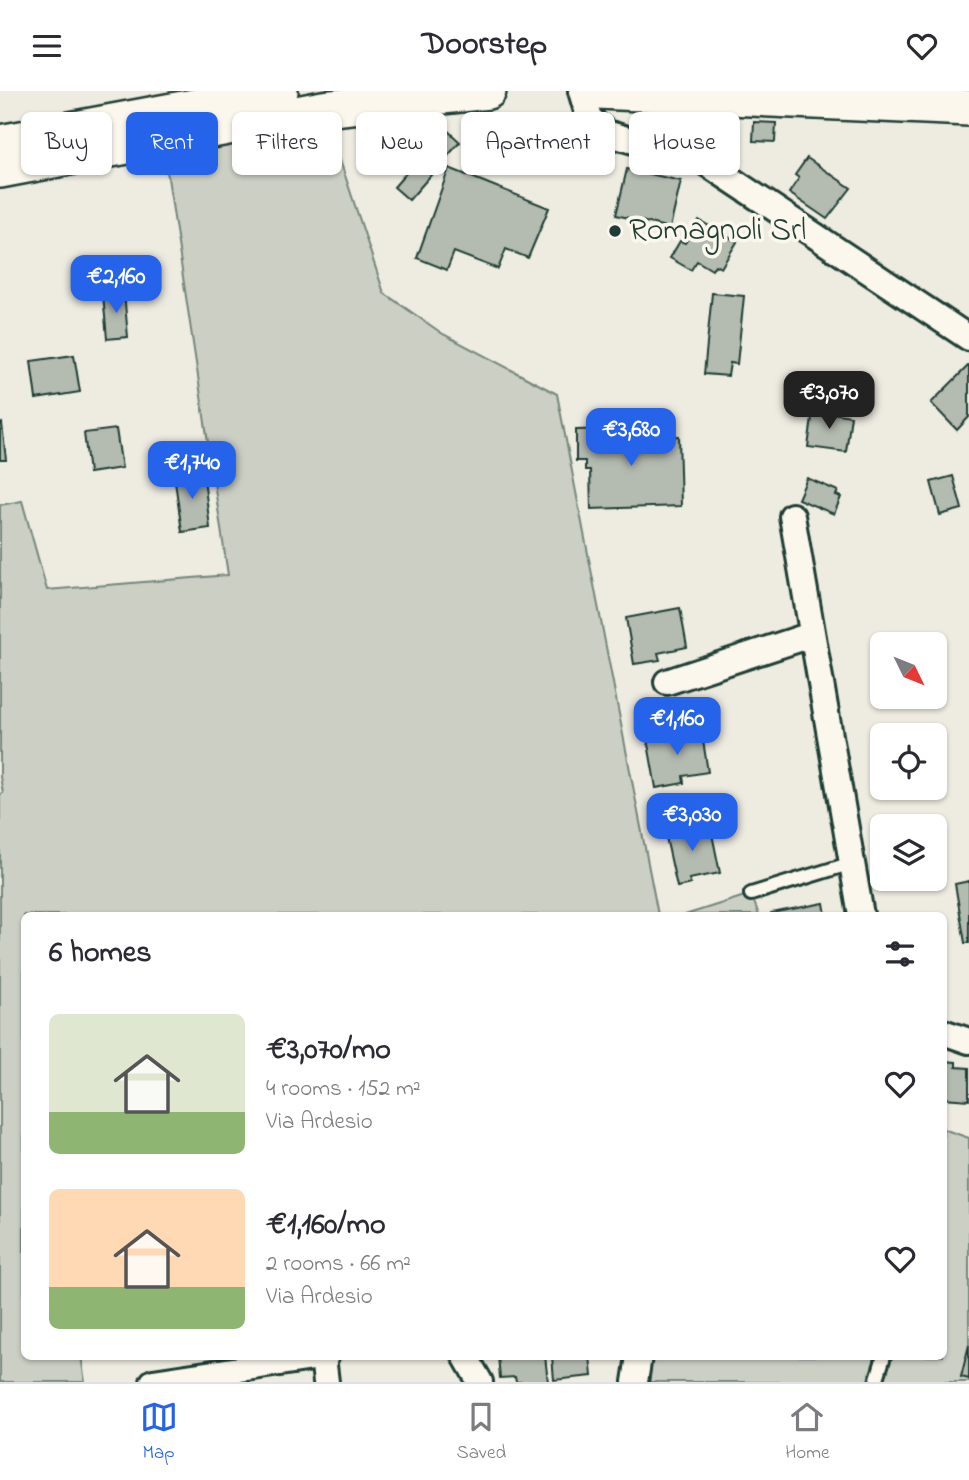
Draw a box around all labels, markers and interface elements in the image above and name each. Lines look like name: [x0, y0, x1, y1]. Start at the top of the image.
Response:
text: Doorstep: [422, 22, 547, 69]
icon: menu: [28, 27, 66, 65]
icon: heart: [903, 27, 941, 65]
chip: Buy: [21, 112, 112, 175]
chip: Rent: [126, 112, 218, 175]
chip: Filters: [232, 112, 342, 175]
chip: New: [356, 112, 447, 175]
chip: Apartment: [461, 112, 615, 175]
chip: House: [629, 112, 740, 175]
place label: Romagnoli Srl: [629, 208, 806, 255]
marker: Romagnoli Srl: [607, 223, 623, 239]
pin: €2,160: [59, 255, 173, 315]
text: €2,160: [87, 261, 145, 294]
pin: €3,070: [772, 371, 886, 431]
text: €3,070: [800, 377, 858, 410]
pin: €3,680: [574, 409, 688, 468]
text: €3,680: [602, 414, 660, 447]
pin: €1,740: [135, 441, 249, 501]
text: €1,740: [164, 447, 220, 480]
north arrow: [870, 632, 947, 709]
map controls: [870, 632, 947, 891]
pin: €1,160: [620, 697, 734, 757]
text: €1,160: [650, 703, 704, 736]
button: locate: [870, 723, 947, 800]
pin: €3,030: [635, 793, 749, 853]
text: €3,030: [663, 799, 721, 832]
button: layers: [870, 814, 947, 891]
text: 6 homes: [49, 932, 152, 976]
icon: filters: [881, 935, 919, 973]
text: €3,070/mo: [266, 1029, 391, 1073]
icon: home: [105, 1042, 189, 1126]
icon: heart: [881, 1065, 919, 1103]
text: 4 rooms · 152 m²: [266, 1073, 421, 1106]
text: Via Ardesio: [266, 1106, 373, 1139]
text: €1,160/mo: [266, 1204, 386, 1248]
icon: home: [105, 1217, 189, 1301]
icon: heart: [881, 1240, 919, 1278]
text: 2 rooms · 66 m²: [266, 1248, 411, 1281]
text: Via Ardesio: [266, 1281, 373, 1314]
tab: Map: [140, 1398, 178, 1467]
tab: Saved: [457, 1398, 506, 1467]
tab: Home: [785, 1398, 829, 1467]

